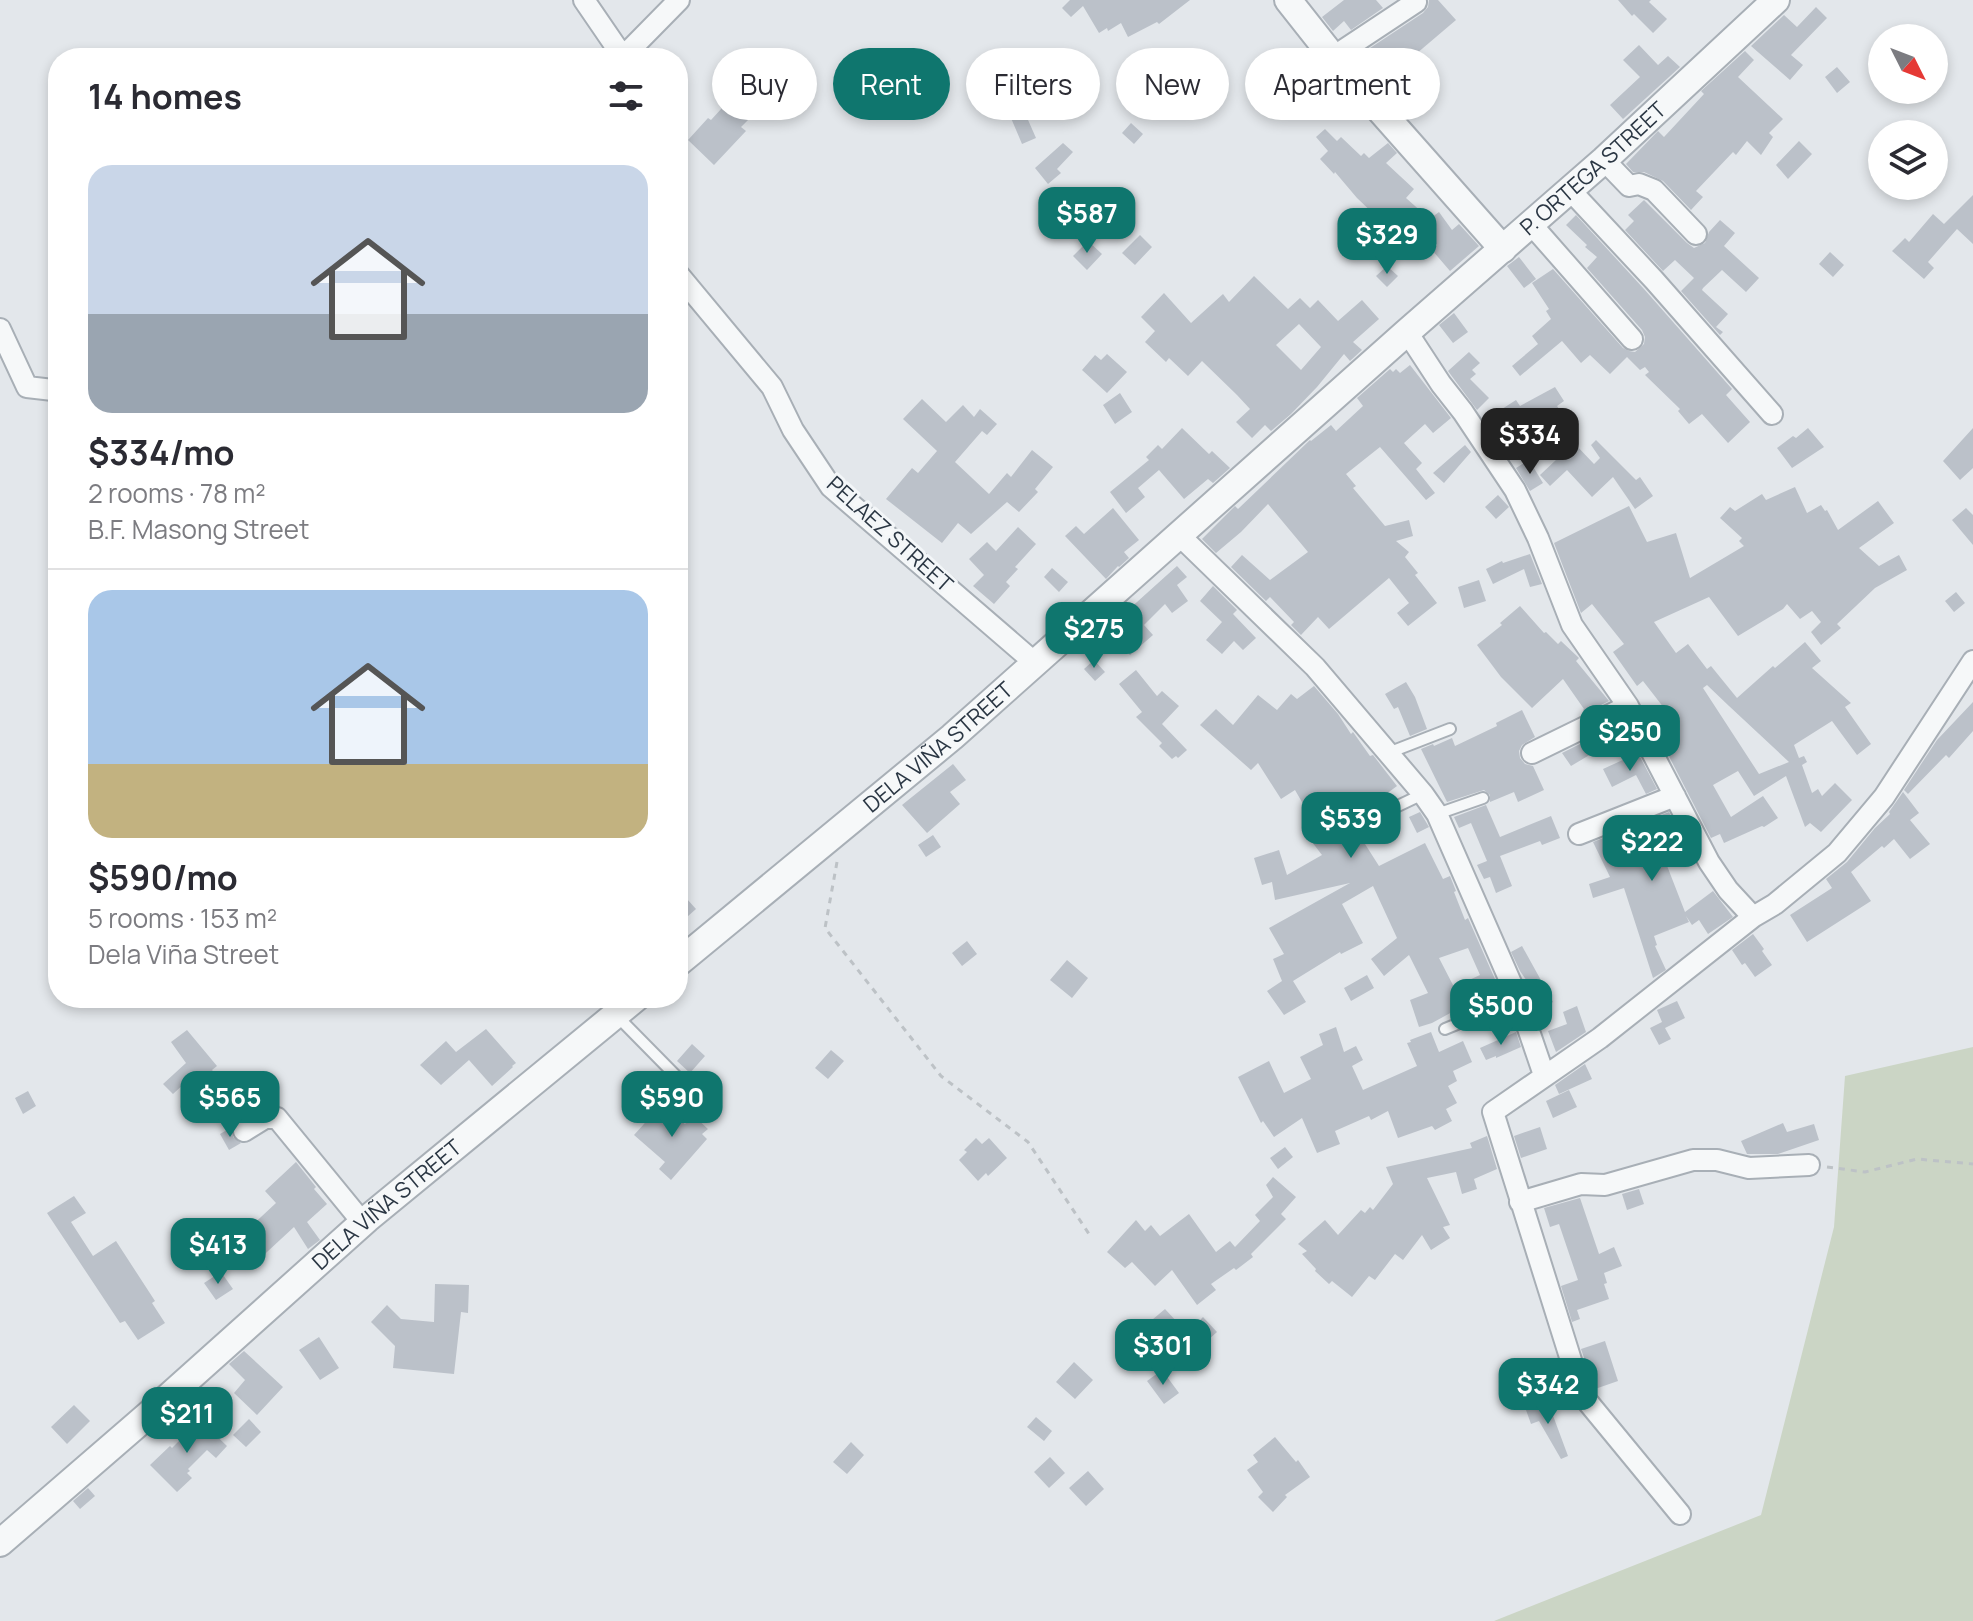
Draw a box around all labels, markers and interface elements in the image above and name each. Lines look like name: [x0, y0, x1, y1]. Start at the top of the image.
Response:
north arrow: [1868, 24, 1948, 104]
map controls: [1868, 24, 1948, 200]
chip: Buy: [712, 48, 817, 120]
chip: Rent: [833, 48, 950, 120]
chip: Filters: [966, 48, 1100, 120]
chip: New: [1116, 48, 1229, 120]
chip: Apartment: [1245, 48, 1440, 120]
text: 14 homes: [88, 73, 242, 119]
icon: filters: [604, 74, 648, 118]
street label: P. ORTEGA STREET: [1513, 95, 1672, 242]
button: layers: [1868, 120, 1948, 200]
pin: $587: [1040, 187, 1134, 255]
text: $587: [1056, 195, 1118, 231]
pin: $329: [1340, 208, 1434, 276]
text: $329: [1355, 216, 1419, 252]
icon: home: [296, 217, 440, 361]
pin: $334: [1483, 408, 1577, 476]
text: $334: [1499, 416, 1561, 452]
text: $334/mo: [88, 429, 235, 475]
street label: PELAEZ STREET: [820, 469, 960, 599]
text: 2 rooms · 78 m²: [88, 475, 266, 511]
text: B.F. Masong Street: [88, 511, 309, 547]
pin: $275: [1047, 602, 1141, 670]
text: $275: [1064, 610, 1124, 646]
icon: home: [296, 642, 440, 786]
street label: DELA VIÑA STREET: [857, 675, 1019, 819]
pin: $250: [1583, 705, 1677, 773]
text: $250: [1598, 713, 1662, 749]
pin: $539: [1304, 792, 1398, 860]
text: $539: [1320, 800, 1382, 836]
pin: $222: [1605, 815, 1699, 883]
text: $222: [1621, 823, 1683, 859]
text: $590/mo: [88, 854, 238, 900]
text: 5 rooms · 153 m²: [88, 900, 277, 936]
text: Dela Viña Street: [88, 936, 279, 972]
pin: $500: [1454, 979, 1548, 1047]
text: $500: [1468, 987, 1534, 1023]
pin: $565: [183, 1071, 277, 1139]
pin: $590: [625, 1071, 719, 1139]
text: $565: [199, 1079, 261, 1115]
text: $590: [640, 1079, 704, 1115]
street label: DELA VIÑA STREET: [305, 1132, 468, 1276]
pin: $413: [171, 1218, 265, 1286]
text: $413: [189, 1226, 247, 1262]
pin: $301: [1116, 1319, 1210, 1387]
text: $301: [1133, 1327, 1193, 1363]
pin: $342: [1501, 1358, 1595, 1426]
text: $342: [1517, 1366, 1579, 1402]
pin: $211: [140, 1387, 234, 1455]
text: $211: [160, 1395, 214, 1431]

